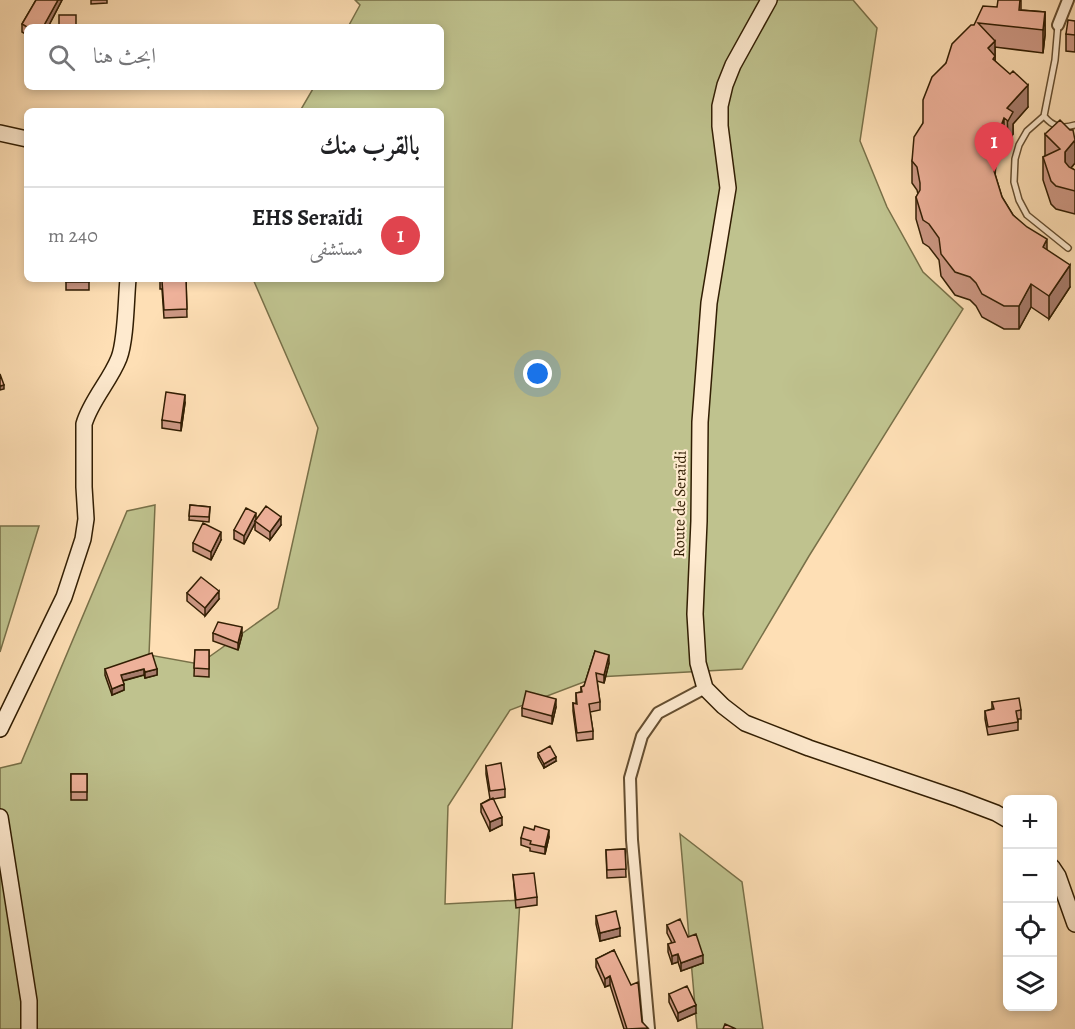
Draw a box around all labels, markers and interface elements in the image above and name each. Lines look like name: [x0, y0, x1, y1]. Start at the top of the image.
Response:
search box: [24, 24, 444, 90]
icon: search: [45, 41, 78, 74]
text: ابحث هنا: [93, 41, 156, 71]
pin: 1: [974, 122, 1014, 172]
text: بالقرب منك: [319, 128, 420, 163]
text: EHS Seraïdi: [252, 203, 363, 233]
text: 240 m: [48, 222, 98, 249]
text: 1: [397, 222, 404, 249]
text: مستشفى: [310, 235, 363, 262]
your location: [523, 359, 552, 388]
street label: Route de Seraïdi: [668, 450, 692, 558]
map controls: [1003, 795, 1057, 1011]
button: +: [1003, 795, 1057, 849]
button: −: [1003, 849, 1057, 903]
button: locate: [1003, 903, 1057, 957]
button: layers: [1003, 957, 1057, 1011]

